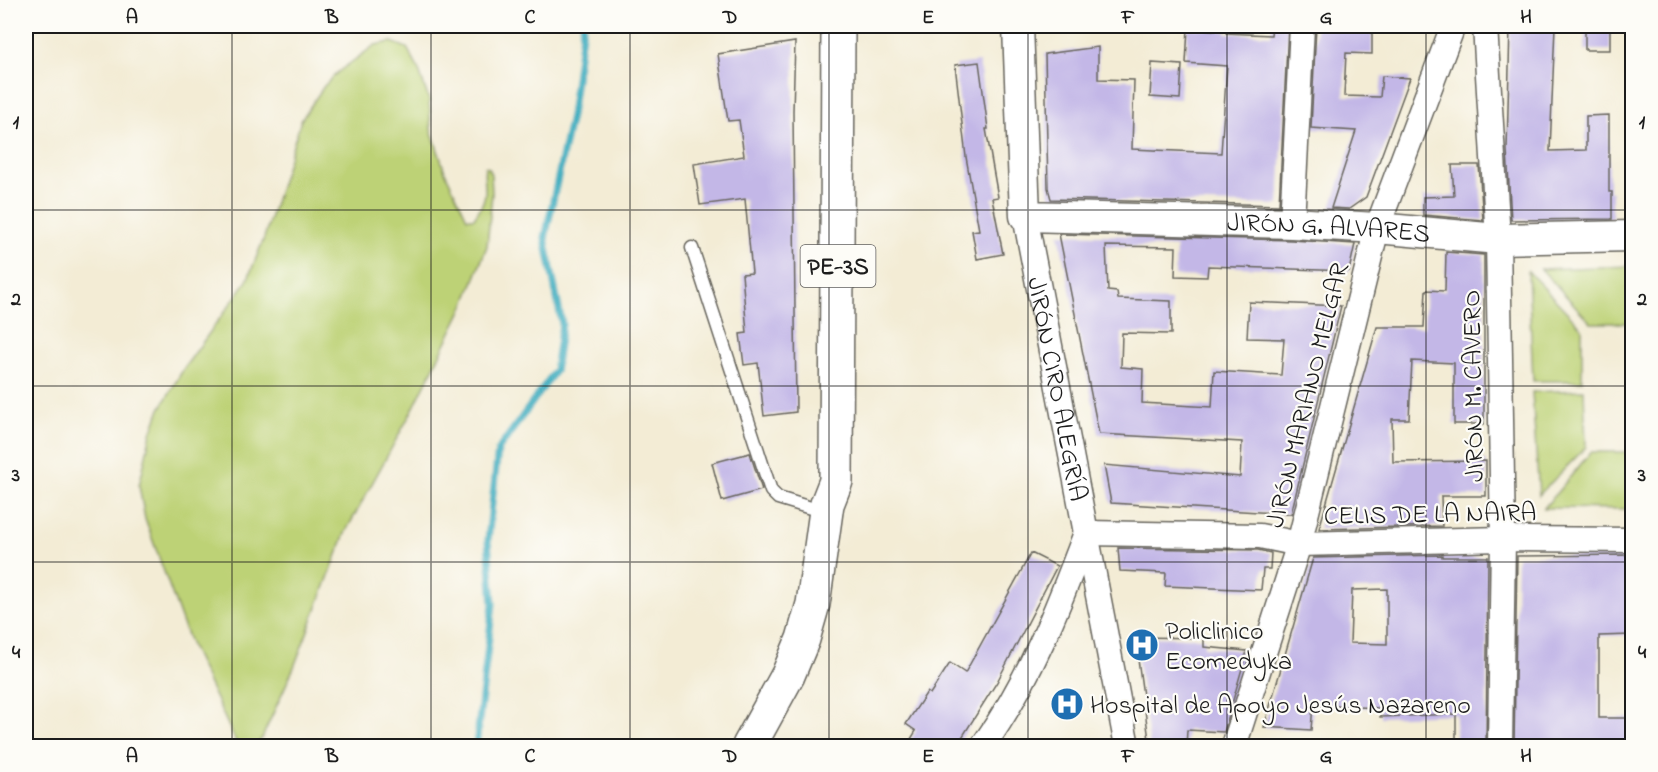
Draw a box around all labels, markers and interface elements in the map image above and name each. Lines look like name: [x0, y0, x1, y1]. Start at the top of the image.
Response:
text: A: [126, 4, 138, 33]
text: B: [324, 4, 339, 33]
text: C: [525, 4, 536, 33]
text: D: [722, 4, 737, 33]
text: E: [922, 4, 934, 33]
text: F: [1121, 4, 1135, 33]
text: G: [1320, 4, 1333, 33]
text: H: [1520, 4, 1532, 33]
text: 1: [13, 109, 20, 138]
text: 1: [1639, 109, 1646, 138]
street label: JIRÓN G. ALVARES: [1226, 205, 1432, 255]
road number: PE-3S: [800, 245, 876, 287]
street label: JIRÓN MARIANO MELGAR: [1258, 259, 1360, 532]
street label: JIRÓN CIRO ALEGRÍA: [1015, 274, 1095, 505]
text: 2: [10, 286, 21, 315]
text: 2: [1636, 286, 1647, 315]
street label: JIRÓN M. CAVERO: [1454, 290, 1496, 482]
text: 3: [11, 462, 20, 491]
text: 3: [1637, 462, 1646, 491]
street label: CELIS DE LA NAIRA: [1323, 495, 1537, 537]
place label: Policlinico Ecomedyka: [1165, 614, 1292, 682]
hospital icon: Policlinico Ecomedyka: [1124, 627, 1160, 663]
text: 4: [12, 639, 21, 668]
text: 4: [1638, 639, 1647, 668]
hospital icon: Hospital de Apoyo Jesús Nazareno: [1049, 686, 1085, 722]
place label: Hospital de Apoyo Jesús Nazareno: [1090, 688, 1471, 726]
text: A: [126, 743, 138, 772]
text: B: [324, 743, 339, 772]
text: C: [525, 743, 536, 772]
text: D: [722, 743, 737, 772]
text: E: [922, 743, 934, 772]
text: F: [1121, 743, 1135, 772]
text: G: [1320, 743, 1333, 772]
text: H: [1520, 743, 1532, 772]

